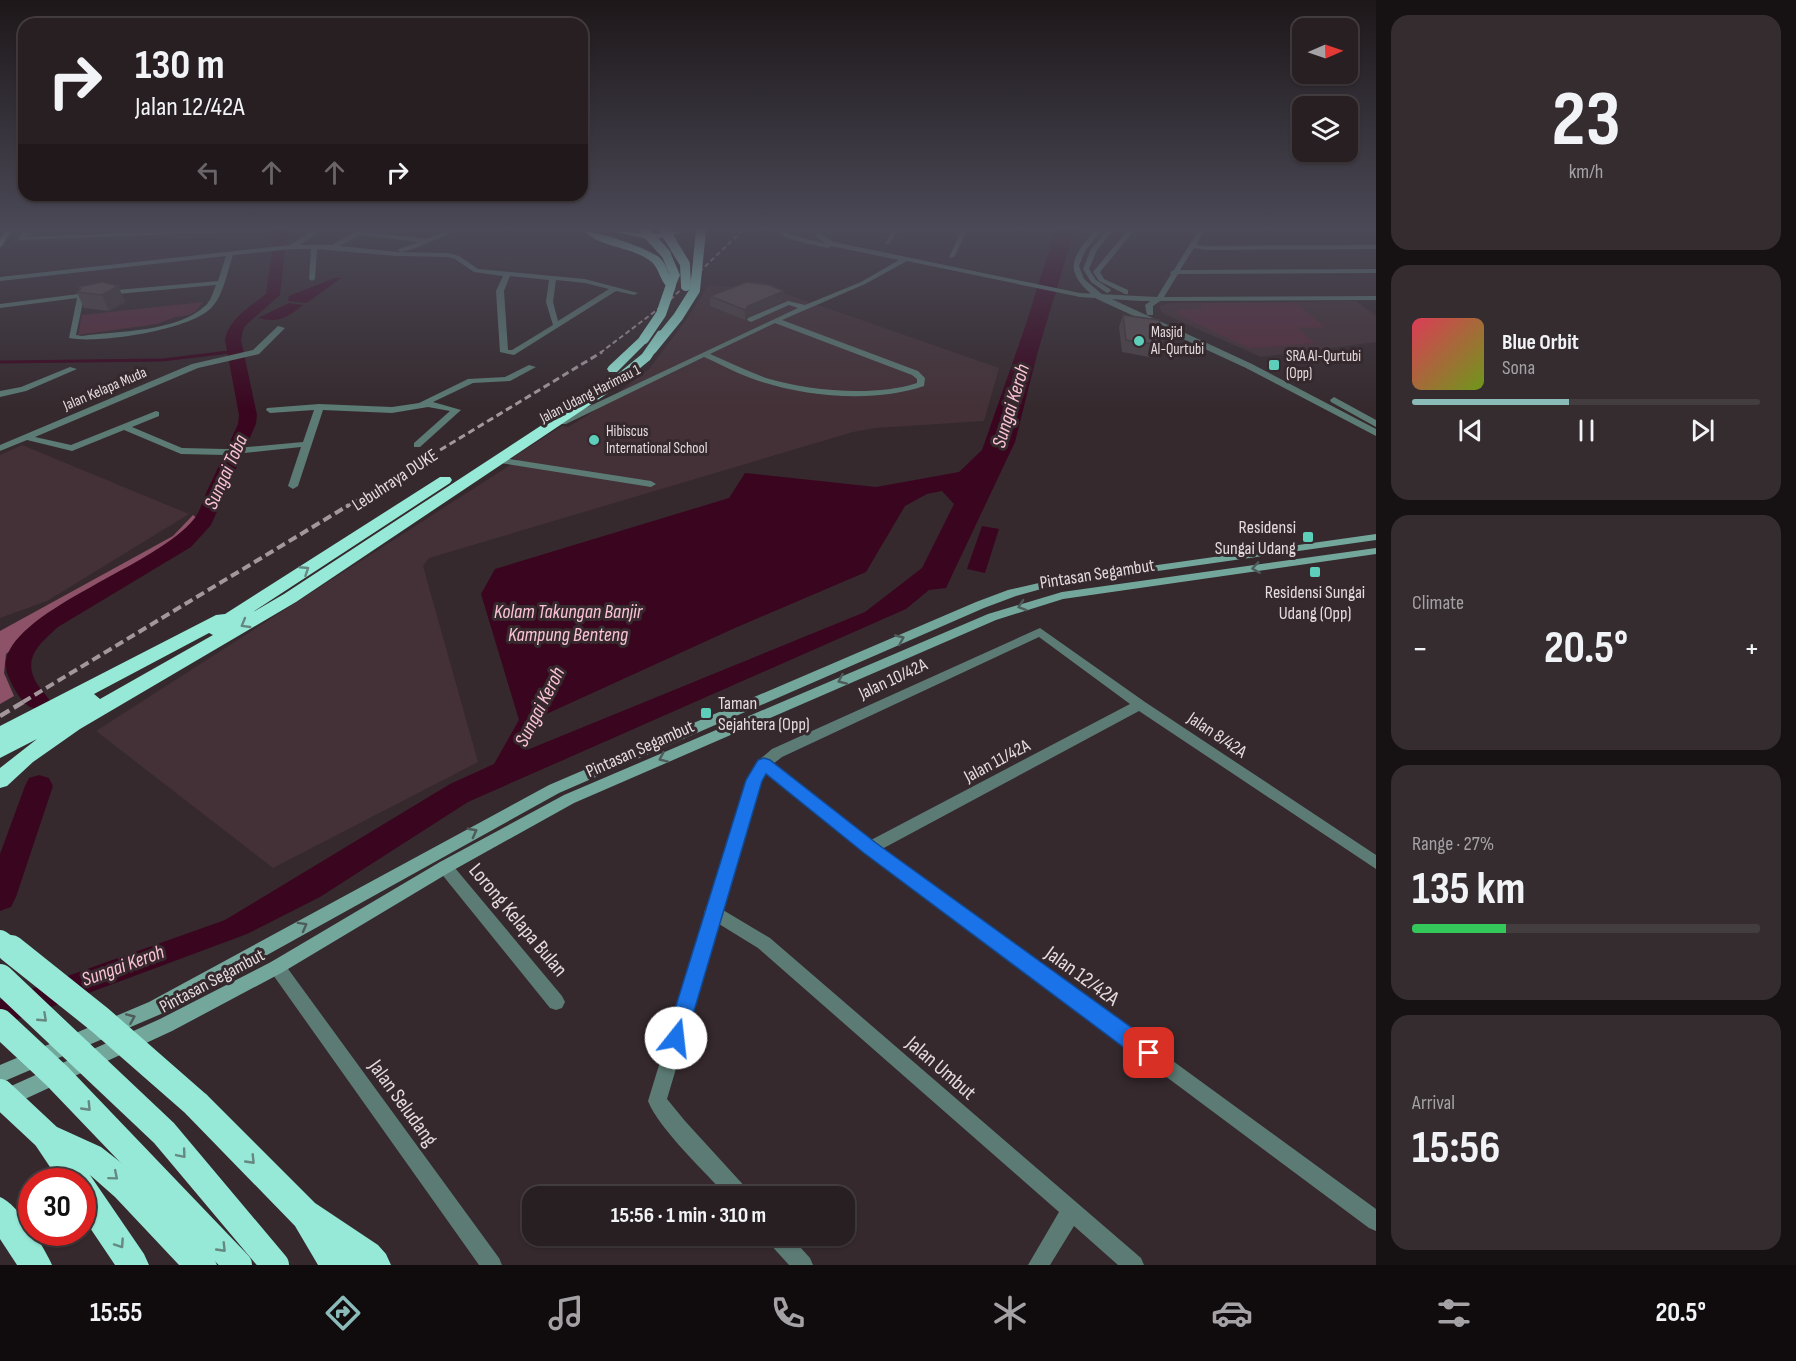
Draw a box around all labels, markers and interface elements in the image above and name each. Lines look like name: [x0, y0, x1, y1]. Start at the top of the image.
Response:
north arrow: [1292, 18, 1358, 84]
map controls: [1292, 18, 1358, 162]
text: 130 m: [135, 40, 225, 91]
icon: right: [36, 42, 114, 120]
text: 23: [1551, 74, 1621, 167]
text: Jalan 12/42A: [135, 91, 245, 123]
button: layers: [1292, 96, 1358, 162]
icon: left: [192, 156, 225, 189]
icon: ahead: [255, 156, 288, 189]
icon: ahead: [318, 156, 351, 189]
icon: right: [381, 156, 414, 189]
text: km/h: [1569, 160, 1603, 184]
place label: Masjid Al-Qurtubi: [1150, 323, 1204, 359]
text: Blue Orbit: [1502, 329, 1579, 356]
marker: Masjid Al-Qurtubi: [1132, 334, 1146, 348]
place label: SRA Al-Qurtubi (Opp): [1286, 347, 1361, 383]
text: Sona: [1502, 356, 1535, 380]
marker: SRA Al-Qurtubi (Opp): [1267, 358, 1281, 372]
street label: Jalan Udang Harimau 1: [536, 360, 644, 428]
water label: Sungai Keroh: [987, 361, 1035, 451]
street label: Jalan Kelapa Muda: [59, 363, 150, 416]
icon: previous: [1454, 414, 1487, 447]
icon: pause: [1570, 414, 1603, 447]
icon: next: [1686, 414, 1719, 447]
place label: Hibiscus International School: [606, 422, 708, 458]
water label: Sungai Toba: [199, 431, 253, 513]
marker: Hibiscus International School: [587, 433, 601, 447]
street label: Lebuhraya DUKE: [348, 445, 442, 515]
place label: Residensi Sungai Udang: [1215, 517, 1296, 559]
marker: Residensi Sungai Udang: [1301, 530, 1315, 544]
street label: Pintasan Segambut: [1038, 554, 1156, 593]
one-way arrow: [1251, 562, 1260, 574]
marker: Residensi Sungai Udang (Opp): [1308, 565, 1322, 579]
one-way arrow: [298, 566, 309, 577]
place label: Residensi Sungai Udang (Opp): [1265, 582, 1365, 624]
text: Climate: [1412, 591, 1464, 615]
one-way arrow: [1017, 599, 1028, 612]
water label: Kolam Takungan Banjir Kampung Benteng: [494, 600, 644, 647]
one-way arrow: [241, 617, 251, 628]
text: 20.5°: [1544, 621, 1628, 676]
text: −: [1412, 629, 1428, 669]
text: +: [1744, 629, 1760, 669]
one-way arrow: [893, 634, 904, 646]
street label: Jalan 10/42A: [855, 654, 931, 704]
water label: Sungai Keroh: [510, 663, 570, 751]
one-way arrow: [837, 673, 848, 685]
place label: Taman Sejahtera (Opp): [718, 693, 810, 735]
marker: Taman Sejahtera (Opp): [699, 706, 713, 720]
street label: Jalan 8/42A: [1183, 707, 1251, 763]
street label: Pintasan Segambut: [583, 716, 698, 782]
street label: Jalan 11/42A: [960, 735, 1034, 788]
one-way arrow: [658, 751, 669, 763]
one-way arrow: [467, 828, 478, 839]
text: Range · 27%: [1412, 832, 1494, 856]
street label: Lorong Kelapa Bulan: [463, 858, 573, 982]
text: 135 km: [1412, 862, 1525, 917]
one-way arrow: [297, 922, 307, 933]
water label: Sungai Keroh: [78, 940, 168, 992]
street label: Jalan 12/42A: [1039, 940, 1125, 1012]
street label: Pintasan Segambut: [156, 944, 269, 1017]
position arrow: [644, 1006, 708, 1070]
one-way arrow: [36, 1011, 47, 1022]
one-way arrow: [125, 1013, 136, 1025]
pin: [1123, 1027, 1174, 1078]
street label: Jalan Umbut: [900, 1030, 981, 1105]
icon: arrive: [1132, 1036, 1165, 1069]
street label: Jalan Seludang: [363, 1054, 443, 1151]
text: Arrival: [1412, 1091, 1455, 1115]
one-way arrow: [80, 1100, 91, 1111]
text: 15:56: [1412, 1121, 1500, 1176]
one-way arrow: [175, 1147, 186, 1158]
one-way arrow: [244, 1153, 255, 1164]
speed limit sign: 30: [18, 1168, 96, 1246]
one-way arrow: [107, 1169, 118, 1180]
text: 15:56 · 1 min · 310 m: [611, 1202, 766, 1229]
one-way arrow: [113, 1237, 124, 1248]
one-way arrow: [215, 1241, 226, 1252]
icon: directions: [322, 1292, 364, 1334]
icon: music: [545, 1292, 587, 1334]
icon: phone: [767, 1292, 809, 1334]
icon: climate: [989, 1292, 1031, 1334]
icon: car: [1211, 1292, 1253, 1334]
icon: filters: [1433, 1292, 1475, 1334]
text: 15:55: [90, 1297, 142, 1329]
text: 20.5°: [1655, 1297, 1706, 1329]

